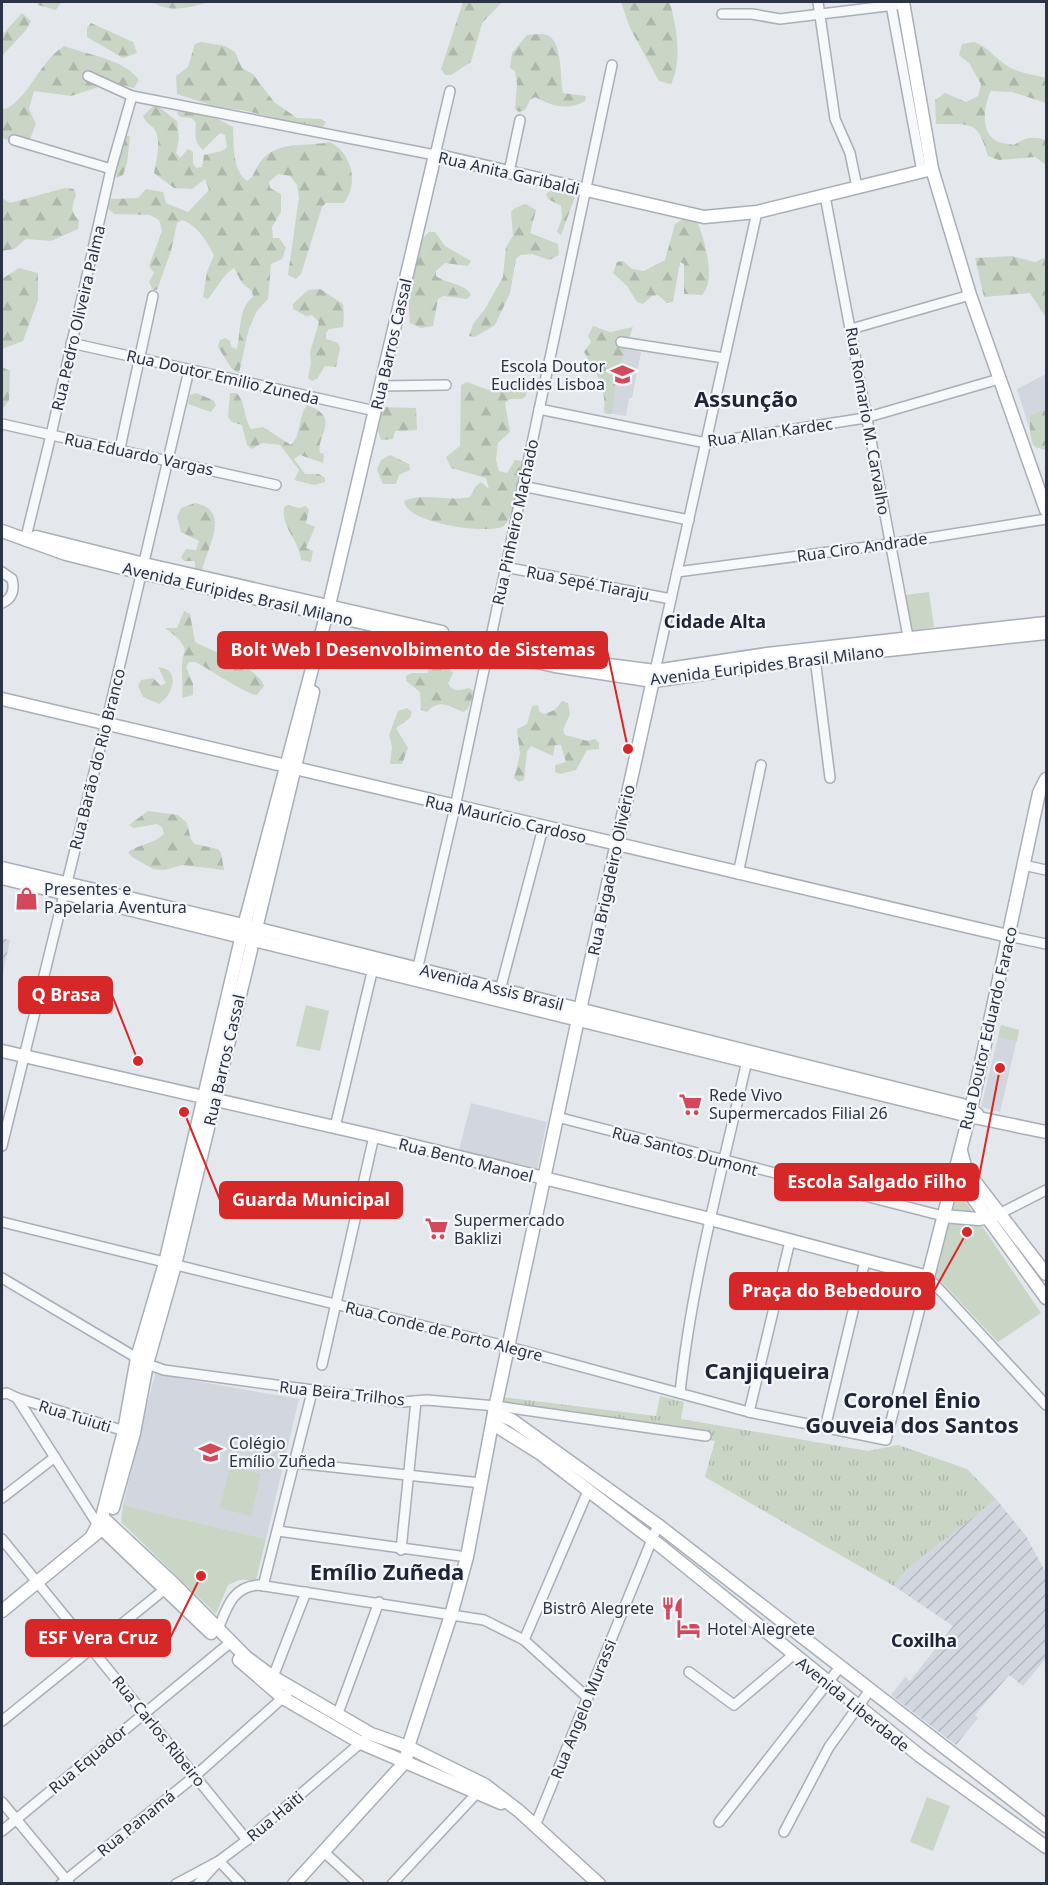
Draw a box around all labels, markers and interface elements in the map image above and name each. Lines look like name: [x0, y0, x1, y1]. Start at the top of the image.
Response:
street label: Rua Anita Garibaldi: [436, 146, 582, 200]
street label: Rua Pedro Oliveira Palma: [46, 223, 110, 413]
street label: Rua Barros Cassal: [365, 276, 417, 412]
street label: Rua Romario M. Carvalho: [841, 325, 895, 517]
street label: Rua Doutor Emilio Zuneda: [124, 344, 322, 410]
place label: Escola Doutor Euclides Lisboa: [491, 355, 605, 395]
school or university icon: Escola Doutor Euclides Lisboa: [610, 362, 636, 388]
district label: Assunção: [694, 383, 798, 413]
street label: Rua Allan Kardec: [706, 412, 834, 452]
street label: Rua Eduardo Vargas: [63, 427, 215, 481]
street label: Rua Pinheiro Machado: [487, 437, 543, 607]
street label: Rua Ciro Andrade: [795, 527, 929, 567]
street label: Avenida Euripides Brasil Milano: [121, 557, 355, 631]
street label: Rua Sepé Tiaraju: [525, 560, 651, 606]
district label: Cidade Alta: [664, 609, 766, 633]
callout: Bolt Web l Desenvolbimento de Sistemas: [218, 632, 607, 668]
text: Bolt Web l Desenvolbimento de Sistemas: [231, 637, 595, 661]
street label: Avenida Euripides Brasil Milano: [649, 640, 885, 690]
street label: Rua Barão do Rio Branco: [64, 666, 130, 852]
street label: Rua Brigadeiro Olivério: [582, 782, 640, 958]
street label: Rua Maurício Cardoso: [423, 790, 589, 848]
place label: Presentes e Papelaria Aventura: [44, 878, 187, 918]
shop icon: Presentes e Papelaria Aventura: [13, 885, 39, 911]
street label: Rua Doutor Eduardo Faraco: [954, 924, 1022, 1132]
street label: Avenida Assis Brasil: [418, 958, 566, 1016]
callout: Q Brasa: [19, 977, 112, 1013]
text: Q Brasa: [31, 982, 101, 1006]
street label: Rua Barros Cassal: [198, 992, 250, 1128]
place label: Rede Vivo Supermercados Filial 26: [709, 1084, 888, 1124]
supermarket icon: Rede Vivo Supermercados Filial 26: [678, 1091, 704, 1117]
street label: Rua Santos Dumont: [610, 1121, 760, 1181]
street label: Rua Bento Manoel: [396, 1133, 536, 1187]
callout: Escola Salgado Filho: [775, 1164, 978, 1200]
text: Escola Salgado Filho: [787, 1169, 967, 1193]
callout: Guarda Municipal: [220, 1182, 402, 1218]
text: Guarda Municipal: [232, 1187, 390, 1211]
place label: Supermercado Baklizi: [454, 1209, 565, 1249]
supermarket icon: Supermercado Baklizi: [423, 1216, 449, 1242]
callout: Praça do Bebedouro: [730, 1273, 934, 1309]
text: Praça do Bebedouro: [742, 1278, 922, 1302]
street label: Rua Conde de Porto Alegre: [343, 1296, 545, 1366]
district label: Canjiqueira: [704, 1355, 830, 1385]
street label: Rua Beira Trilhos: [278, 1375, 406, 1411]
district label: Coronel Ênio Gouveia dos Santos: [805, 1384, 1019, 1439]
street label: Rua Tuiuti: [36, 1395, 114, 1437]
place label: Colégio Emílio Zuñeda: [229, 1432, 336, 1472]
school or university icon: Colégio Emílio Zuñeda: [198, 1439, 224, 1465]
district label: Emílio Zuñeda: [310, 1556, 464, 1586]
restaurant icon: Bistrô Alegrete: [659, 1595, 685, 1621]
place label: Bistrô Alegrete: [543, 1597, 654, 1619]
hotel icon: Hotel Alegrete: [676, 1616, 702, 1642]
place label: Hotel Alegrete: [707, 1618, 815, 1640]
callout: ESF Vera Cruz: [26, 1620, 170, 1656]
text: ESF Vera Cruz: [38, 1625, 158, 1649]
district label: Coxilha: [891, 1628, 957, 1652]
street label: Rua Angelo Murassi: [545, 1636, 621, 1782]
street label: Avenida Liberdade: [792, 1651, 914, 1757]
street label: Rua Carlos Ribeiro: [107, 1671, 211, 1791]
street label: Rua Equador: [44, 1719, 132, 1799]
street label: Rua Panamá: [92, 1785, 180, 1861]
street label: Rua Haiti: [242, 1786, 308, 1846]

